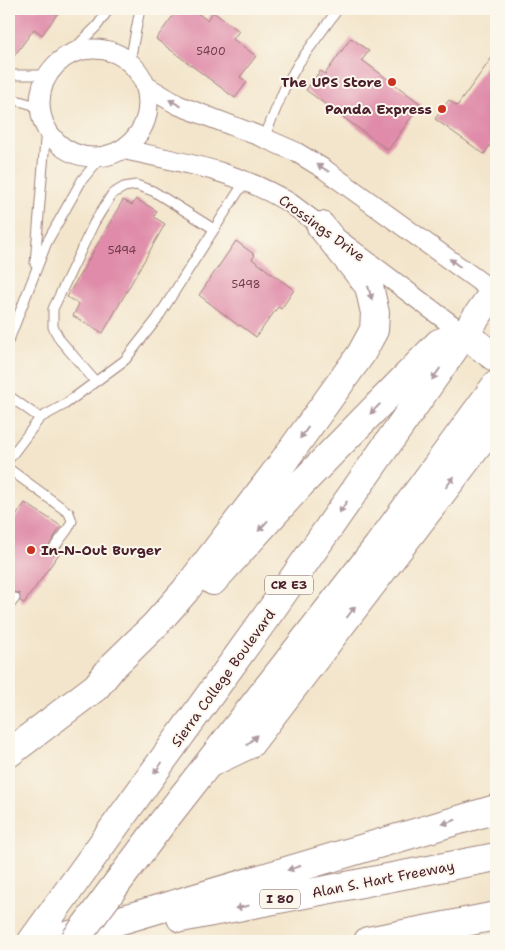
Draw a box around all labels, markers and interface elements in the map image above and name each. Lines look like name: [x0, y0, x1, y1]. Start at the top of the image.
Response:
house number: 5400: [196, 44, 226, 59]
place label: The UPS Store: [281, 73, 382, 91]
marker: The UPS Store: [386, 76, 398, 88]
one-way arrow: [168, 98, 181, 107]
place label: Panda Express: [325, 100, 432, 118]
marker: Panda Express: [436, 103, 448, 115]
one-way arrow: [316, 164, 329, 173]
street label: Crossings Drive: [275, 191, 369, 265]
house number: 5494: [108, 243, 137, 258]
one-way arrow: [449, 257, 462, 268]
house number: 5498: [232, 277, 260, 292]
one-way arrow: [367, 285, 375, 300]
one-way arrow: [431, 367, 441, 380]
one-way arrow: [369, 403, 381, 415]
one-way arrow: [299, 426, 309, 440]
one-way arrow: [444, 476, 455, 489]
one-way arrow: [338, 500, 348, 514]
one-way arrow: [257, 520, 268, 533]
place label: In-N-Out Burger: [41, 541, 162, 559]
marker: In-N-Out Burger: [25, 544, 37, 556]
road number: CR E3: [265, 576, 313, 594]
one-way arrow: [346, 605, 356, 618]
street label: Sierra College Boulevard: [167, 606, 279, 750]
one-way arrow: [246, 734, 258, 746]
one-way arrow: [153, 761, 163, 775]
one-way arrow: [442, 818, 457, 826]
street label: Alan S. Hart Freeway: [310, 856, 456, 902]
one-way arrow: [286, 865, 301, 873]
road number: I 80: [260, 890, 300, 909]
one-way arrow: [234, 903, 250, 911]

